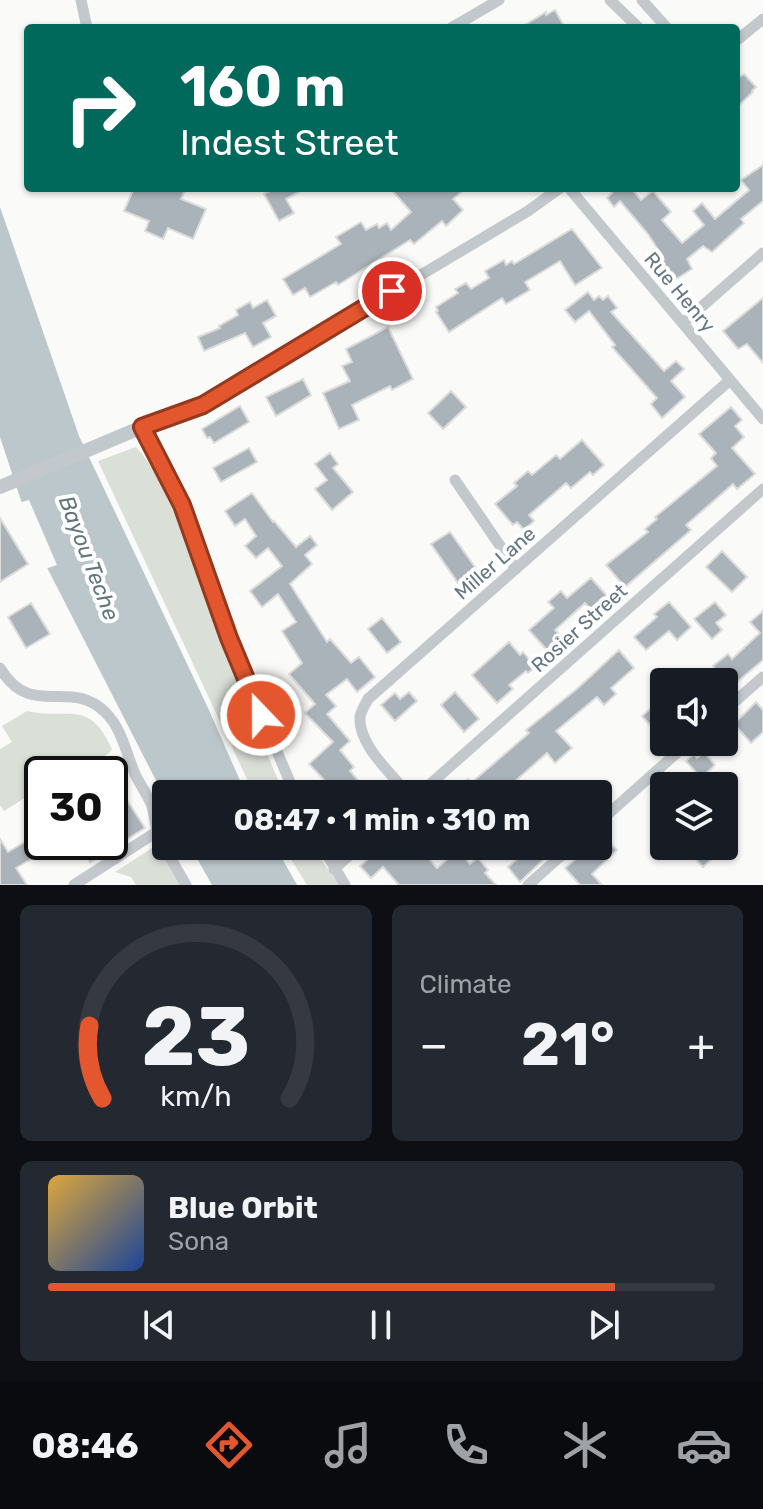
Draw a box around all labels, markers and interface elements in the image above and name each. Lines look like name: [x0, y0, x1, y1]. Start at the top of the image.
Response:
text: 160 m: [180, 54, 346, 120]
icon: right: [48, 56, 152, 160]
text: Indest Street: [180, 121, 399, 164]
street label: Rue Henry: [639, 247, 721, 337]
pin: [358, 257, 426, 325]
icon: arrive: [370, 269, 414, 313]
water label: Bayou Teche: [53, 492, 125, 624]
street label: Miller Lane: [450, 521, 540, 605]
street label: Rosier Street: [526, 579, 632, 677]
map controls: [650, 668, 738, 860]
button: sound: [650, 668, 738, 756]
position arrow: [219, 673, 303, 757]
speed limit sign: 30: [24, 756, 128, 860]
button: layers: [650, 772, 738, 860]
text: 08:47 · 1 min · 310 m: [234, 802, 530, 838]
text: Climate: [420, 969, 512, 1000]
text: 23: [141, 987, 250, 1086]
text: 21°: [521, 1009, 615, 1080]
text: −: [420, 1019, 448, 1071]
text: +: [688, 1019, 715, 1071]
text: km/h: [160, 1079, 231, 1113]
text: Blue Orbit: [168, 1190, 318, 1226]
text: Sona: [168, 1226, 229, 1257]
icon: previous: [137, 1303, 181, 1347]
icon: pause: [359, 1303, 403, 1347]
icon: next: [582, 1303, 626, 1347]
icon: directions: [201, 1417, 257, 1473]
icon: music: [320, 1417, 376, 1473]
icon: phone: [438, 1417, 494, 1473]
icon: climate: [557, 1417, 613, 1473]
icon: car: [676, 1417, 732, 1473]
text: 08:46: [31, 1424, 139, 1467]

